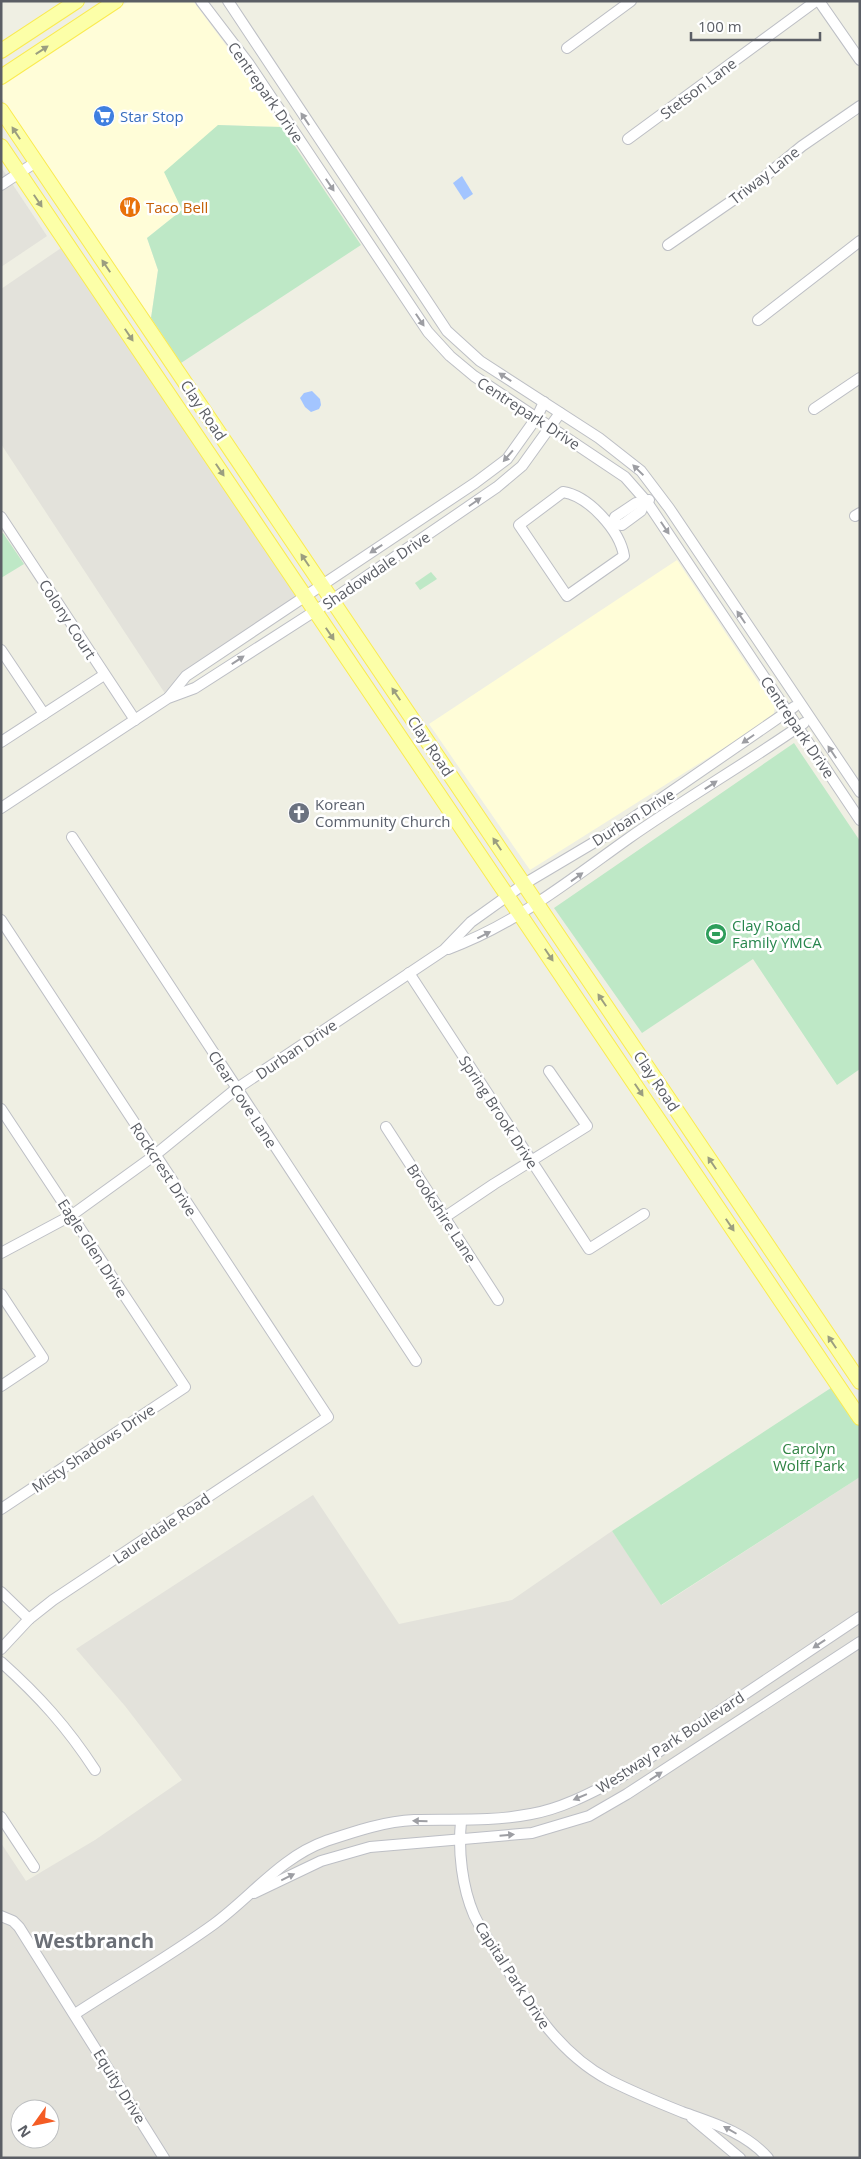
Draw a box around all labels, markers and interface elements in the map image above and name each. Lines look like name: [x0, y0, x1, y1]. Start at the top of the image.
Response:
scale bar: [691, 10, 820, 42]
text: 100 m: [698, 16, 742, 36]
street label: Centrepark Drive: [224, 37, 308, 147]
one-way arrow: [35, 45, 49, 55]
street label: Stetson Lane: [656, 53, 740, 123]
supermarket icon: Star Stop: [92, 104, 116, 128]
place label: Star Stop: [120, 106, 184, 126]
one-way arrow: [300, 112, 310, 125]
one-way arrow: [12, 126, 21, 139]
street label: Triway Lane: [725, 141, 803, 209]
one-way arrow: [325, 178, 334, 191]
one-way arrow: [33, 194, 43, 207]
restaurant icon: Taco Bell: [118, 195, 142, 219]
place label: Taco Bell: [146, 197, 208, 217]
one-way arrow: [101, 259, 111, 272]
one-way arrow: [415, 313, 425, 326]
one-way arrow: [124, 329, 134, 342]
street label: Centrepark Drive: [474, 372, 584, 454]
one-way arrow: [499, 372, 512, 382]
street label: Clay Road: [176, 376, 232, 444]
one-way arrow: [502, 449, 514, 461]
one-way arrow: [215, 463, 225, 477]
one-way arrow: [633, 464, 645, 476]
one-way arrow: [468, 497, 482, 507]
one-way arrow: [660, 521, 670, 535]
street label: Shadowdale Drive: [318, 527, 434, 613]
one-way arrow: [369, 544, 382, 554]
one-way arrow: [300, 553, 310, 566]
street label: Colony Court: [35, 575, 101, 663]
one-way arrow: [736, 611, 746, 624]
one-way arrow: [325, 627, 335, 640]
one-way arrow: [231, 656, 245, 665]
street label: Centrepark Drive: [756, 672, 840, 782]
one-way arrow: [391, 688, 401, 701]
street label: Clay Road: [403, 712, 459, 780]
one-way arrow: [741, 734, 755, 744]
one-way arrow: [827, 745, 837, 759]
one-way arrow: [704, 780, 717, 789]
street label: Durban Drive: [588, 784, 678, 850]
place label: Korean Community Church: [315, 794, 451, 831]
church icon: Korean Community Church: [287, 801, 311, 825]
one-way arrow: [492, 837, 502, 850]
one-way arrow: [570, 872, 584, 882]
place label: Clay Road Family YMCA: [732, 915, 822, 952]
sports icon: Clay Road Family YMCA: [704, 922, 728, 946]
one-way arrow: [477, 931, 491, 939]
one-way arrow: [544, 948, 554, 962]
one-way arrow: [597, 993, 607, 1006]
street label: Durban Drive: [252, 1015, 340, 1083]
street label: Clear Cove Lane: [204, 1047, 282, 1151]
street label: Clay Road: [629, 1047, 685, 1115]
street label: Spring Brook Drive: [455, 1052, 543, 1172]
one-way arrow: [634, 1083, 644, 1097]
street label: Rockcrest Drive: [126, 1118, 202, 1220]
one-way arrow: [708, 1156, 717, 1170]
street label: Brookshire Lane: [403, 1160, 481, 1266]
street label: Eagle Glen Drive: [54, 1195, 132, 1301]
one-way arrow: [725, 1218, 734, 1232]
one-way arrow: [828, 1335, 837, 1348]
street label: Misty Shadows Drive: [27, 1399, 159, 1497]
park label: Carolyn Wolff Park: [773, 1438, 845, 1475]
street label: Laureldale Road: [109, 1488, 213, 1568]
one-way arrow: [813, 1639, 826, 1649]
street label: Westway Park Boulevard: [592, 1687, 748, 1797]
one-way arrow: [649, 1771, 663, 1780]
one-way arrow: [572, 1794, 587, 1802]
one-way arrow: [412, 1816, 428, 1824]
one-way arrow: [500, 1831, 516, 1839]
one-way arrow: [281, 1873, 295, 1881]
street label: Capital Park Drive: [471, 1918, 555, 2032]
district label: Westbranch: [34, 1927, 154, 1954]
street label: Equity Drive: [89, 2045, 151, 2127]
north arrow: [10, 2099, 60, 2149]
text: N: [13, 2121, 35, 2141]
one-way arrow: [723, 2125, 736, 2134]

